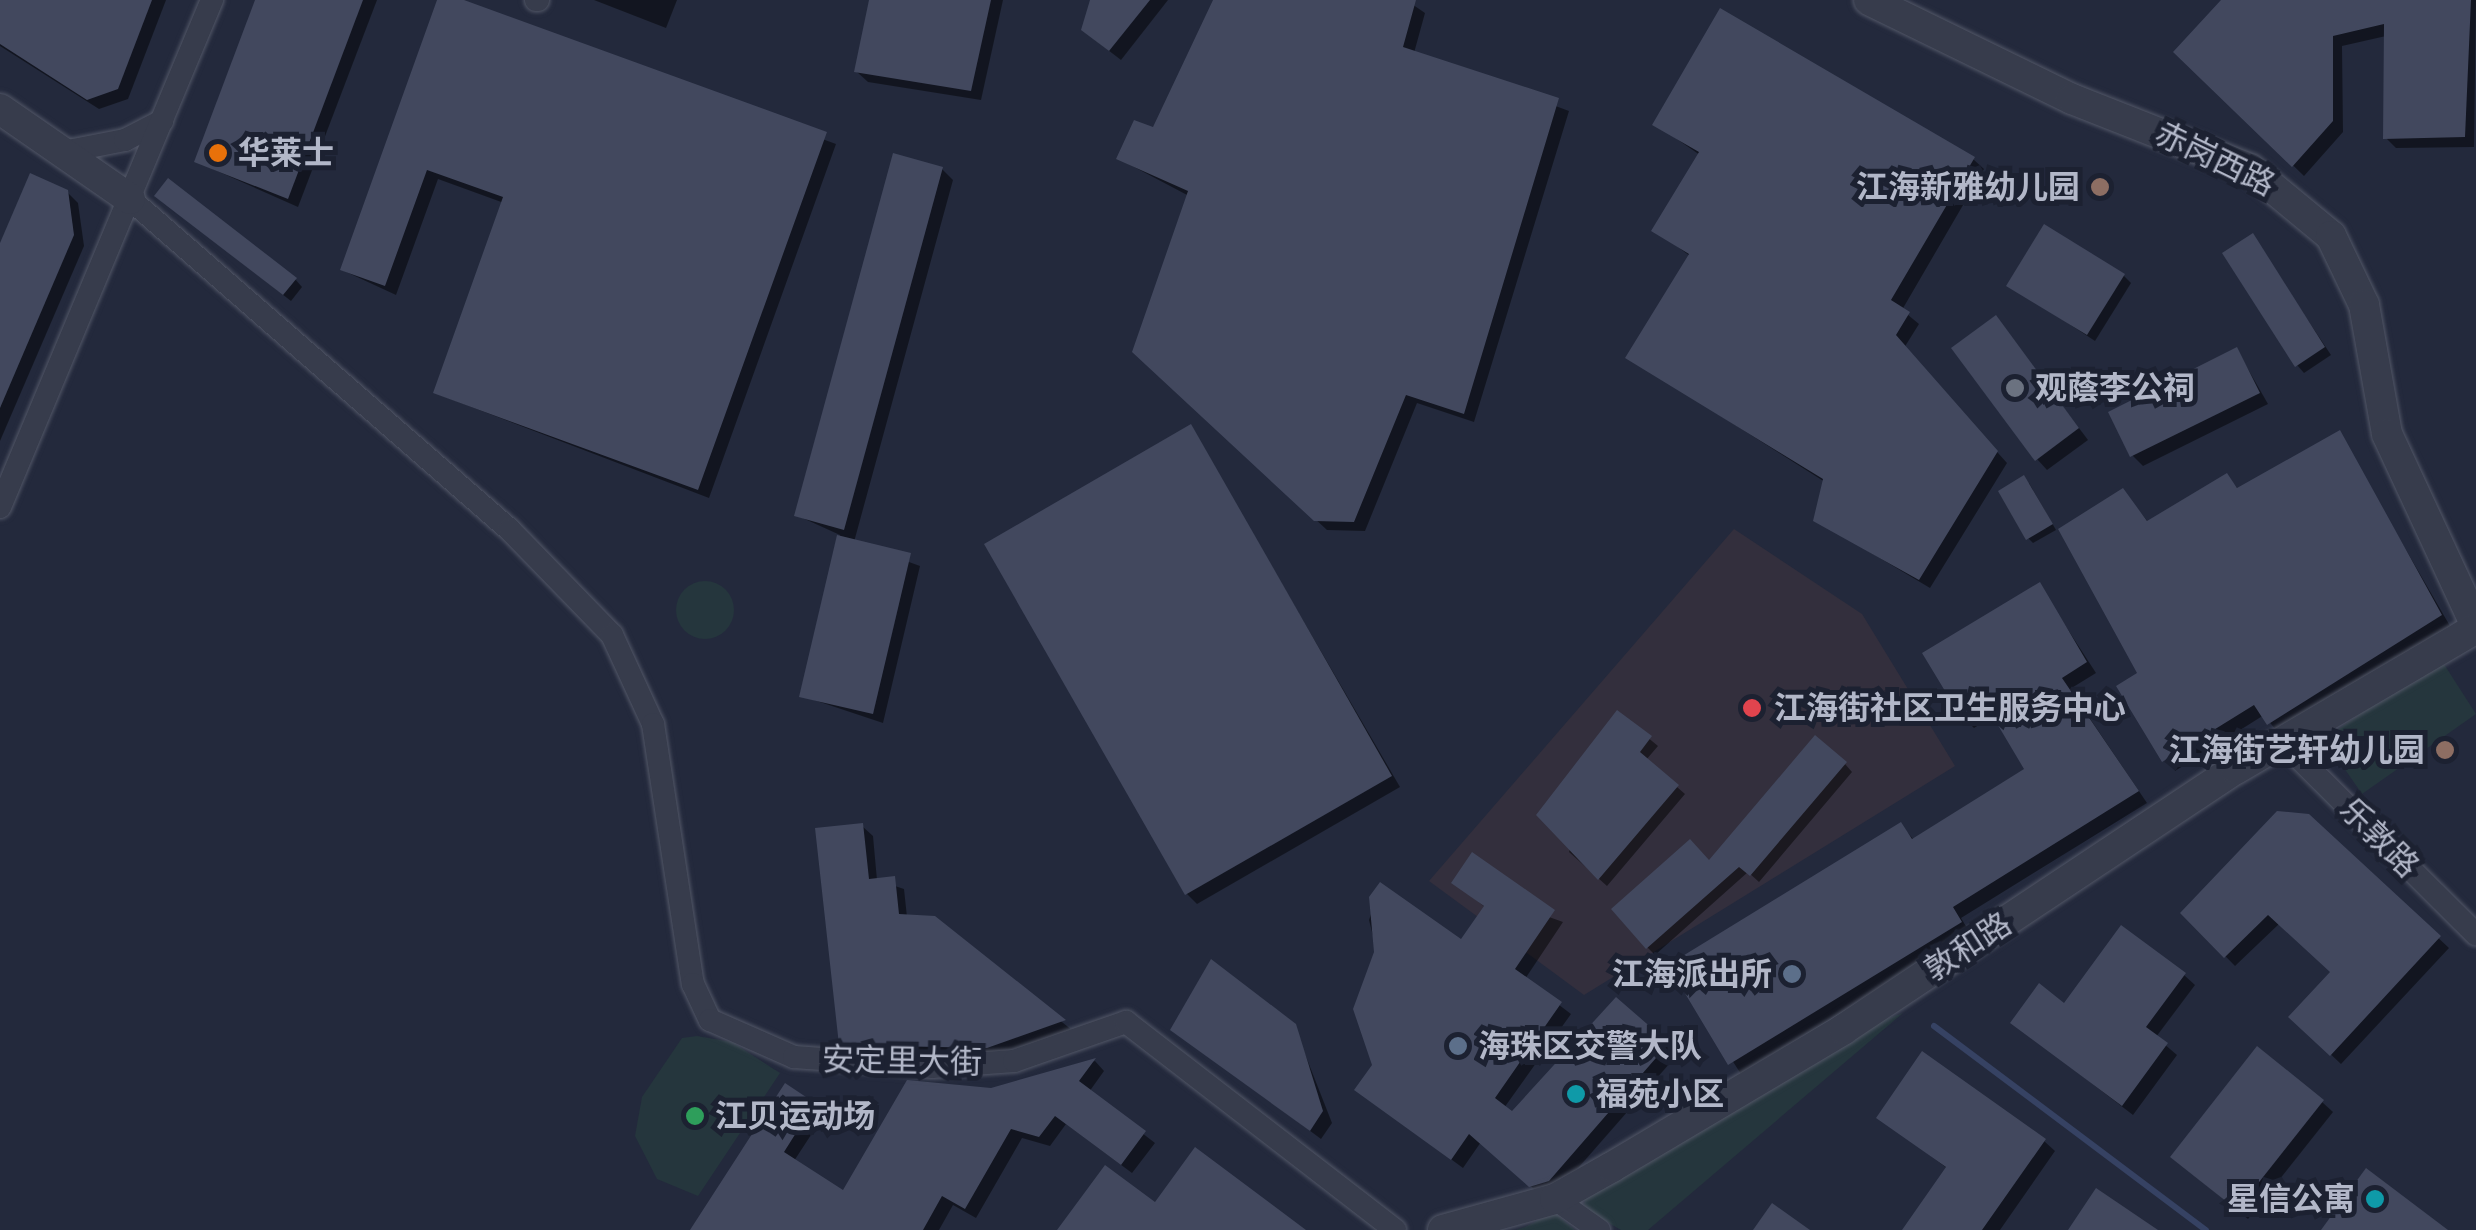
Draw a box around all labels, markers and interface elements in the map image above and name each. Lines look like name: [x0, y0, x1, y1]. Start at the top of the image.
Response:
street label: 赤岗西路: [2149, 114, 2281, 204]
place label: 华莱士: [238, 134, 334, 172]
marker: 华莱士: [207, 142, 229, 164]
place label: 江海新雅幼儿园: [1856, 168, 2080, 206]
marker: 江海新雅幼儿园: [2089, 176, 2111, 198]
place label: 观蔭李公祠: [2035, 369, 2195, 407]
marker: 观蔭李公祠: [2004, 377, 2026, 399]
place label: 江海街社区卫生服务中心: [1774, 689, 2126, 727]
marker: 江海街社区卫生服务中心: [1739, 695, 1765, 721]
place label: 江海街艺轩幼儿园: [2169, 731, 2425, 769]
marker: 江海街艺轩幼儿园: [2434, 739, 2456, 761]
street label: 乐敦路: [2331, 790, 2427, 886]
street label: 敦和路: [1917, 905, 2019, 989]
place label: 江海派出所: [1612, 955, 1772, 993]
marker: 江海派出所: [1781, 963, 1803, 985]
place label: 海珠区交警大队: [1478, 1027, 1702, 1065]
marker: 海珠区交警大队: [1447, 1035, 1469, 1057]
street label: 安定里大街: [822, 1040, 982, 1082]
place label: 福苑小区: [1596, 1075, 1724, 1113]
marker: 福苑小区: [1565, 1083, 1587, 1105]
place label: 江贝运动场: [715, 1097, 875, 1135]
marker: 江贝运动场: [684, 1105, 706, 1127]
place label: 星信公寓: [2227, 1180, 2355, 1218]
marker: 星信公寓: [2364, 1188, 2386, 1210]

